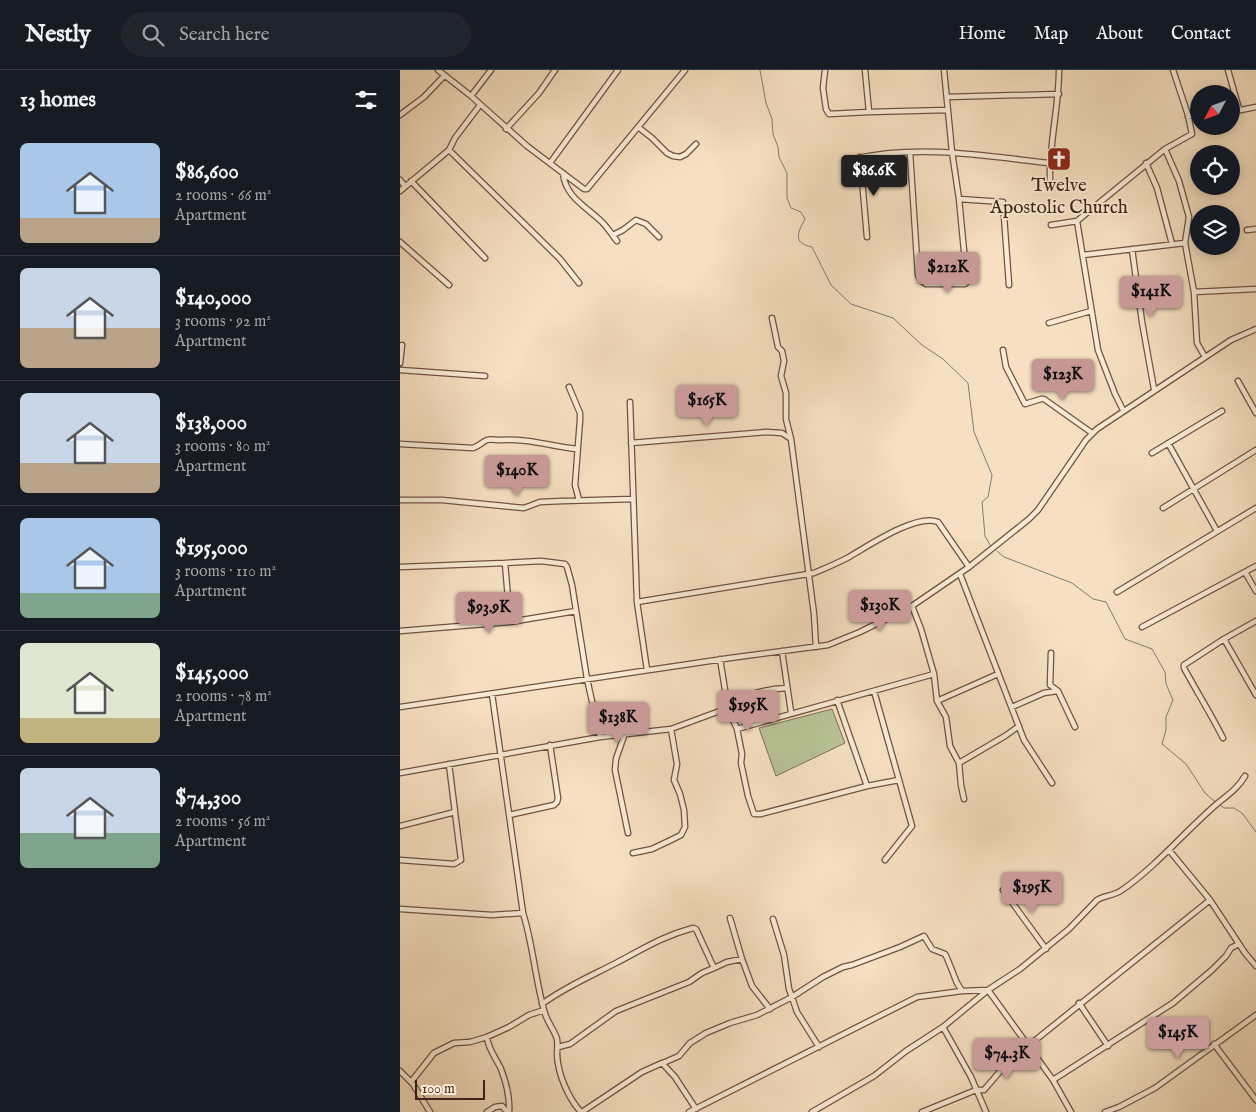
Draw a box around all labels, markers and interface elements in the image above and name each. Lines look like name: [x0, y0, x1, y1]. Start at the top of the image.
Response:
search box: [121, 12, 471, 57]
text: Nestly: [25, 19, 91, 50]
icon: search: [139, 21, 167, 49]
text: Search here: [179, 23, 269, 47]
text: Home: [959, 23, 1006, 46]
text: Map: [1034, 23, 1068, 46]
text: About: [1096, 23, 1143, 46]
text: Contact: [1171, 23, 1231, 46]
north arrow: [1190, 85, 1240, 135]
map controls: [1190, 85, 1240, 255]
icon: filters: [352, 86, 380, 114]
text: 13 homes: [20, 87, 96, 114]
button: locate: [1190, 145, 1240, 195]
church icon: Twelve Apostolic Church: [1046, 146, 1072, 172]
pin: $86.6K: [833, 154, 915, 197]
text: $86,600: [175, 159, 239, 186]
text: $86.6K: [852, 161, 896, 181]
icon: home: [60, 163, 120, 223]
place label: Twelve Apostolic Church: [989, 174, 1128, 220]
text: 2 rooms · 66 m²: [175, 186, 271, 206]
button: layers: [1190, 205, 1240, 255]
text: Apartment: [175, 206, 246, 226]
pin: $212K: [913, 252, 983, 294]
text: $212K: [927, 258, 969, 278]
pin: $141K: [1116, 276, 1186, 318]
text: $141K: [1131, 282, 1171, 302]
text: $140,000: [175, 285, 252, 312]
icon: home: [60, 288, 120, 348]
text: 3 rooms · 92 m²: [175, 312, 271, 332]
text: Apartment: [175, 332, 246, 352]
pin: $123K: [1028, 358, 1098, 401]
text: $123K: [1043, 365, 1083, 385]
pin: $165K: [672, 384, 742, 427]
text: $165K: [688, 391, 726, 411]
text: $138,000: [175, 410, 247, 437]
icon: home: [60, 413, 120, 473]
text: 3 rooms · 80 m²: [175, 437, 271, 457]
pin: $140K: [482, 454, 552, 497]
text: Apartment: [175, 457, 246, 477]
text: $140K: [496, 461, 538, 481]
text: $195,000: [175, 535, 248, 562]
icon: home: [60, 538, 120, 598]
text: 3 rooms · 110 m²: [175, 562, 276, 582]
text: Apartment: [175, 582, 246, 602]
pin: $130K: [845, 590, 915, 632]
pin: $93.9K: [448, 592, 530, 634]
text: $130K: [860, 596, 900, 616]
text: $93.9K: [467, 598, 511, 618]
text: $145,000: [175, 660, 249, 687]
icon: home: [60, 663, 120, 723]
text: 2 rooms · 78 m²: [175, 687, 272, 707]
pin: $195K: [713, 690, 783, 732]
text: $195K: [728, 696, 768, 716]
pin: $138K: [583, 702, 653, 744]
text: Apartment: [175, 707, 246, 727]
text: $138K: [599, 708, 637, 728]
text: $74,300: [175, 785, 241, 812]
icon: home: [60, 788, 120, 848]
text: 2 rooms · 56 m²: [175, 812, 270, 832]
text: Apartment: [175, 832, 246, 852]
pin: $195K: [997, 872, 1067, 914]
text: $195K: [1012, 878, 1052, 898]
pin: $145K: [1143, 1016, 1213, 1059]
text: $145K: [1158, 1023, 1198, 1043]
pin: $74.3K: [966, 1038, 1048, 1080]
text: $74.3K: [984, 1044, 1030, 1064]
scale bar: [415, 1077, 485, 1100]
text: 100 m: [422, 1080, 455, 1098]

